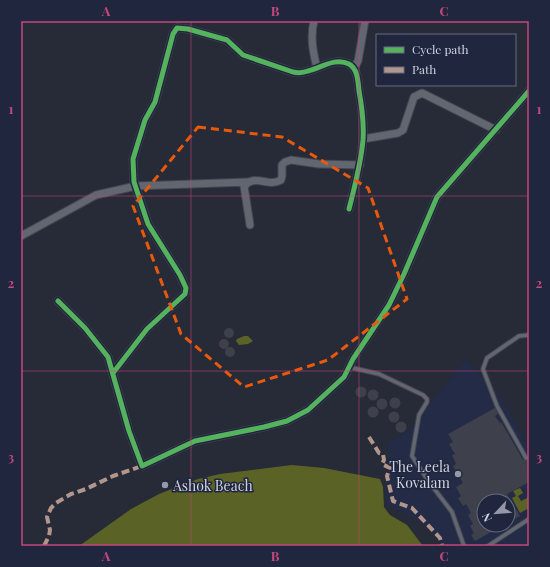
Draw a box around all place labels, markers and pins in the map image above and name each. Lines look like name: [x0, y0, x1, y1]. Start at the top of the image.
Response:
place label: The Leela Kovalam: [389, 457, 451, 492]
marker: The Leela Kovalam: [453, 469, 463, 479]
place label: Ashok Beach: [172, 476, 253, 495]
marker: Ashok Beach: [160, 480, 170, 490]

